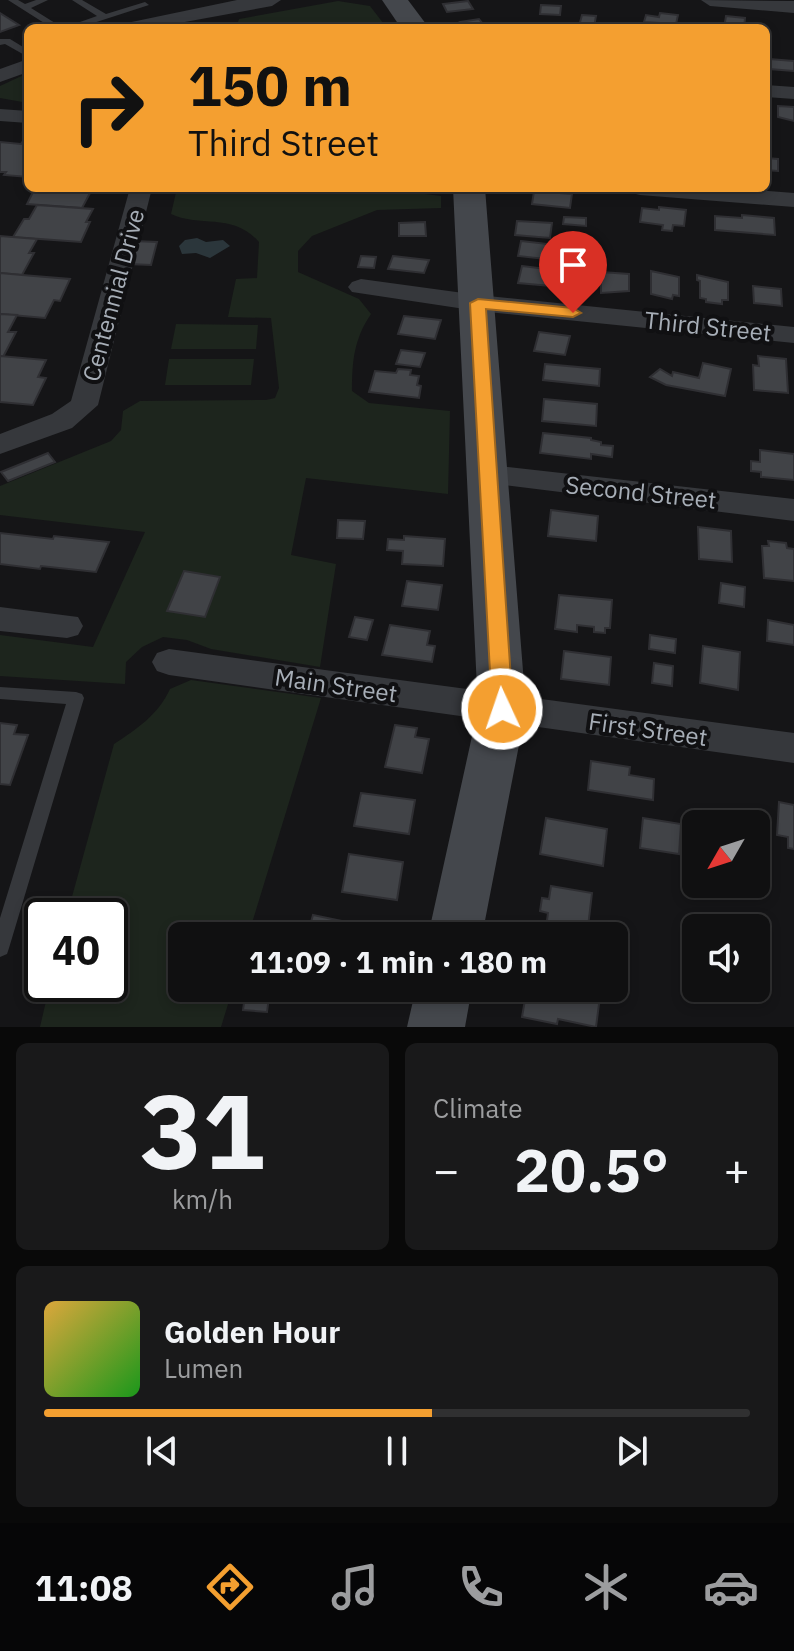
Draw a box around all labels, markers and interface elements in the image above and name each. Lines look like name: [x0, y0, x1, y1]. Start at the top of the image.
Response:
text: 150 m: [188, 49, 352, 121]
icon: right: [56, 56, 160, 160]
text: Third Street: [188, 119, 379, 166]
street label: Centennial Drive: [75, 205, 151, 385]
pin: [539, 231, 607, 313]
icon: arrive: [551, 243, 595, 287]
street label: Third Street: [643, 303, 773, 349]
street label: Second Street: [564, 468, 718, 516]
street label: Main Street: [273, 661, 399, 709]
position arrow: [460, 667, 544, 751]
street label: First Street: [587, 705, 709, 753]
north arrow: [682, 810, 770, 898]
map controls: [682, 810, 770, 1002]
speed limit sign: 40: [24, 898, 128, 1002]
button: sound: [682, 914, 770, 1002]
text: 11:09 · 1 min · 180 m: [249, 942, 547, 981]
text: 31: [140, 1062, 265, 1198]
text: Climate: [433, 1091, 523, 1125]
text: 20.5°: [514, 1130, 669, 1209]
text: −: [433, 1141, 459, 1198]
text: +: [724, 1141, 750, 1198]
text: km/h: [172, 1182, 233, 1216]
text: Golden Hour: [164, 1312, 340, 1351]
text: Lumen: [164, 1351, 243, 1385]
icon: previous: [140, 1429, 184, 1473]
icon: pause: [375, 1429, 419, 1473]
icon: next: [610, 1429, 654, 1473]
icon: directions: [202, 1559, 258, 1615]
icon: music: [327, 1559, 383, 1615]
icon: phone: [453, 1559, 509, 1615]
icon: climate: [578, 1559, 634, 1615]
icon: car: [703, 1559, 759, 1615]
text: 11:08: [35, 1564, 133, 1611]

